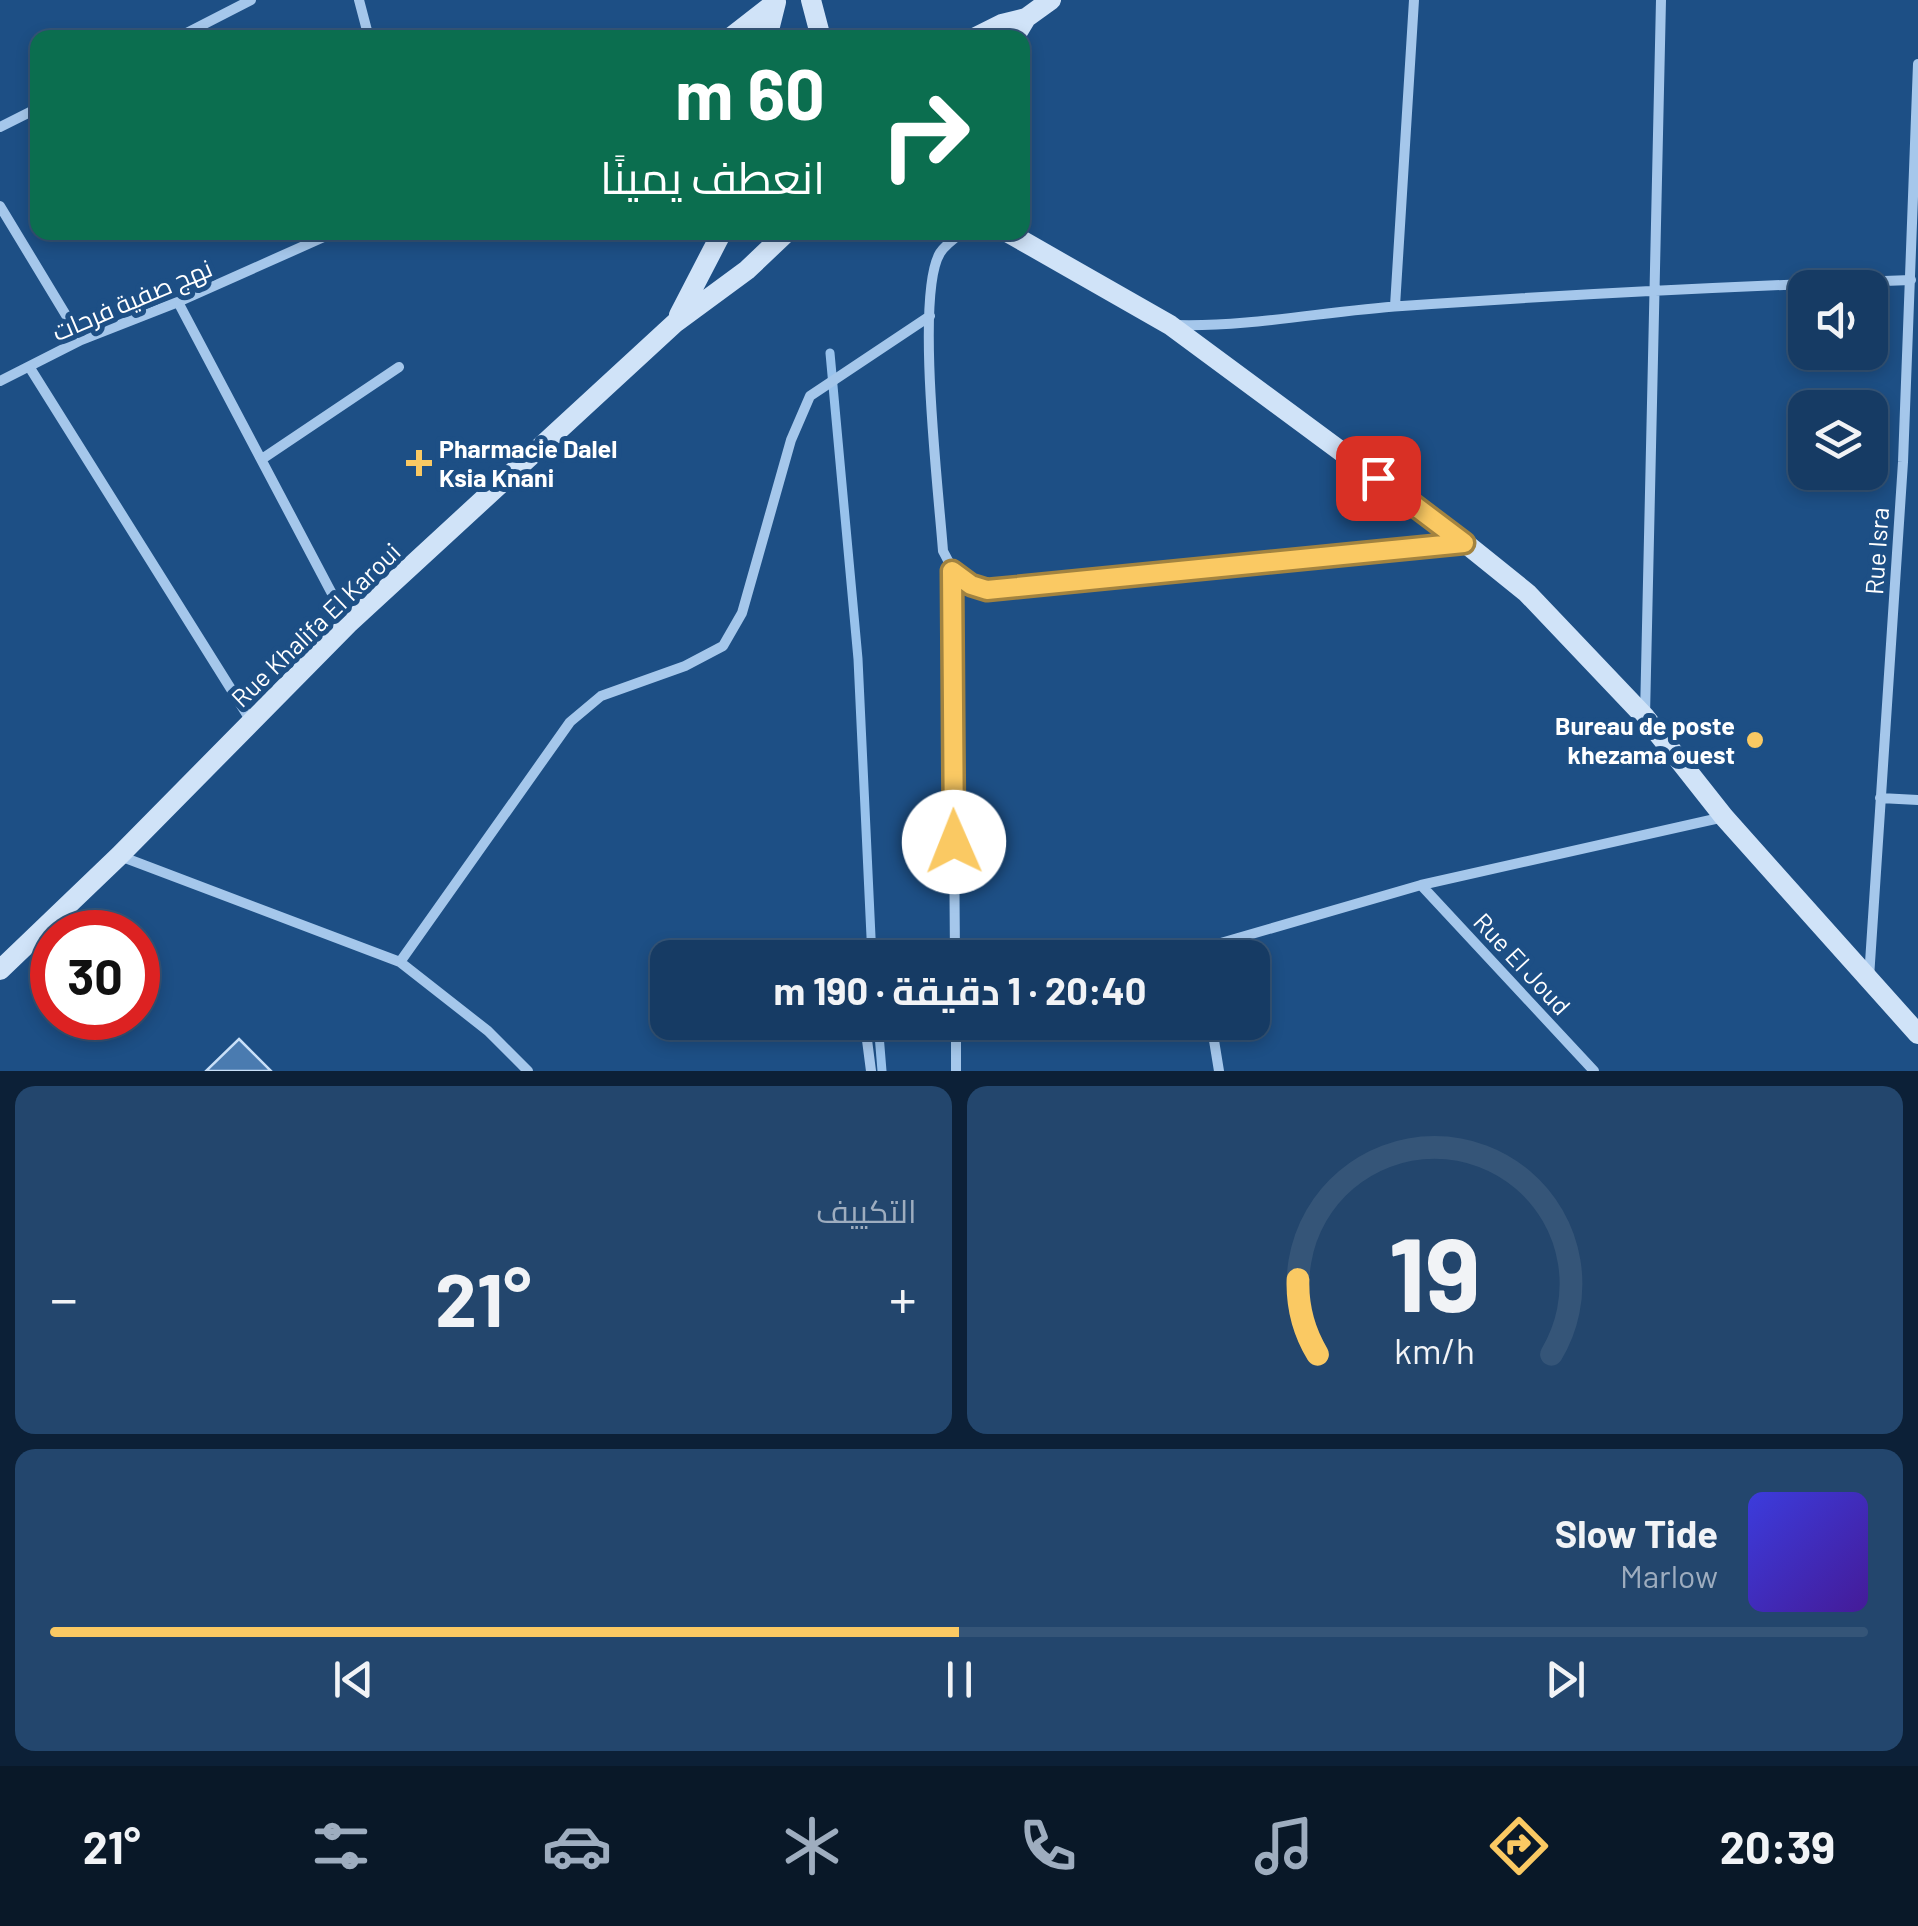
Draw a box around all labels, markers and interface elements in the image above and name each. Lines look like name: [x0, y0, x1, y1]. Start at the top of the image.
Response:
text: 60 m: [675, 50, 825, 134]
icon: right: [860, 70, 990, 200]
text: انعطف يمينًا: [600, 149, 825, 203]
street label: نهج صفية فرحات: [47, 252, 217, 349]
map controls: [1788, 270, 1888, 490]
button: sound: [1788, 270, 1888, 370]
button: layers: [1788, 390, 1888, 490]
place label: Pharmacie Dalel Ksia Knani: [439, 433, 617, 492]
pin: [1336, 436, 1421, 521]
icon: arrive: [1351, 451, 1406, 506]
marker: Pharmacie Dalel Ksia Knani: [408, 452, 430, 474]
street label: Rue Isra: [1858, 506, 1894, 596]
street label: Rue Khalifa El Karoui: [225, 536, 406, 713]
place label: Bureau de poste khezama ouest: [1555, 710, 1735, 769]
marker: Bureau de poste khezama ouest: [1744, 729, 1766, 751]
position arrow: [902, 790, 1006, 894]
street label: Rue El Joud: [1468, 906, 1577, 1020]
speed limit sign: 30: [30, 910, 160, 1040]
text: 20:40 · 1 دقيقة · 190 m: [774, 967, 1146, 1013]
text: التكييف: [816, 1191, 917, 1229]
text: 19: [1389, 1208, 1481, 1333]
text: 21°: [435, 1252, 531, 1342]
text: −: [50, 1264, 78, 1330]
text: +: [889, 1264, 917, 1330]
text: km/h: [1394, 1328, 1475, 1371]
text: Slow Tide: [1555, 1510, 1718, 1556]
text: Marlow: [1620, 1556, 1718, 1594]
icon: previous: [326, 1652, 381, 1707]
icon: pause: [932, 1652, 987, 1707]
icon: next: [1538, 1652, 1593, 1707]
icon: filters: [306, 1811, 376, 1881]
icon: car: [542, 1811, 612, 1881]
icon: climate: [777, 1811, 847, 1881]
icon: phone: [1013, 1811, 1083, 1881]
icon: music: [1249, 1811, 1319, 1881]
icon: directions: [1484, 1811, 1554, 1881]
text: 21°: [83, 1819, 141, 1873]
text: 20:39: [1720, 1819, 1835, 1873]

